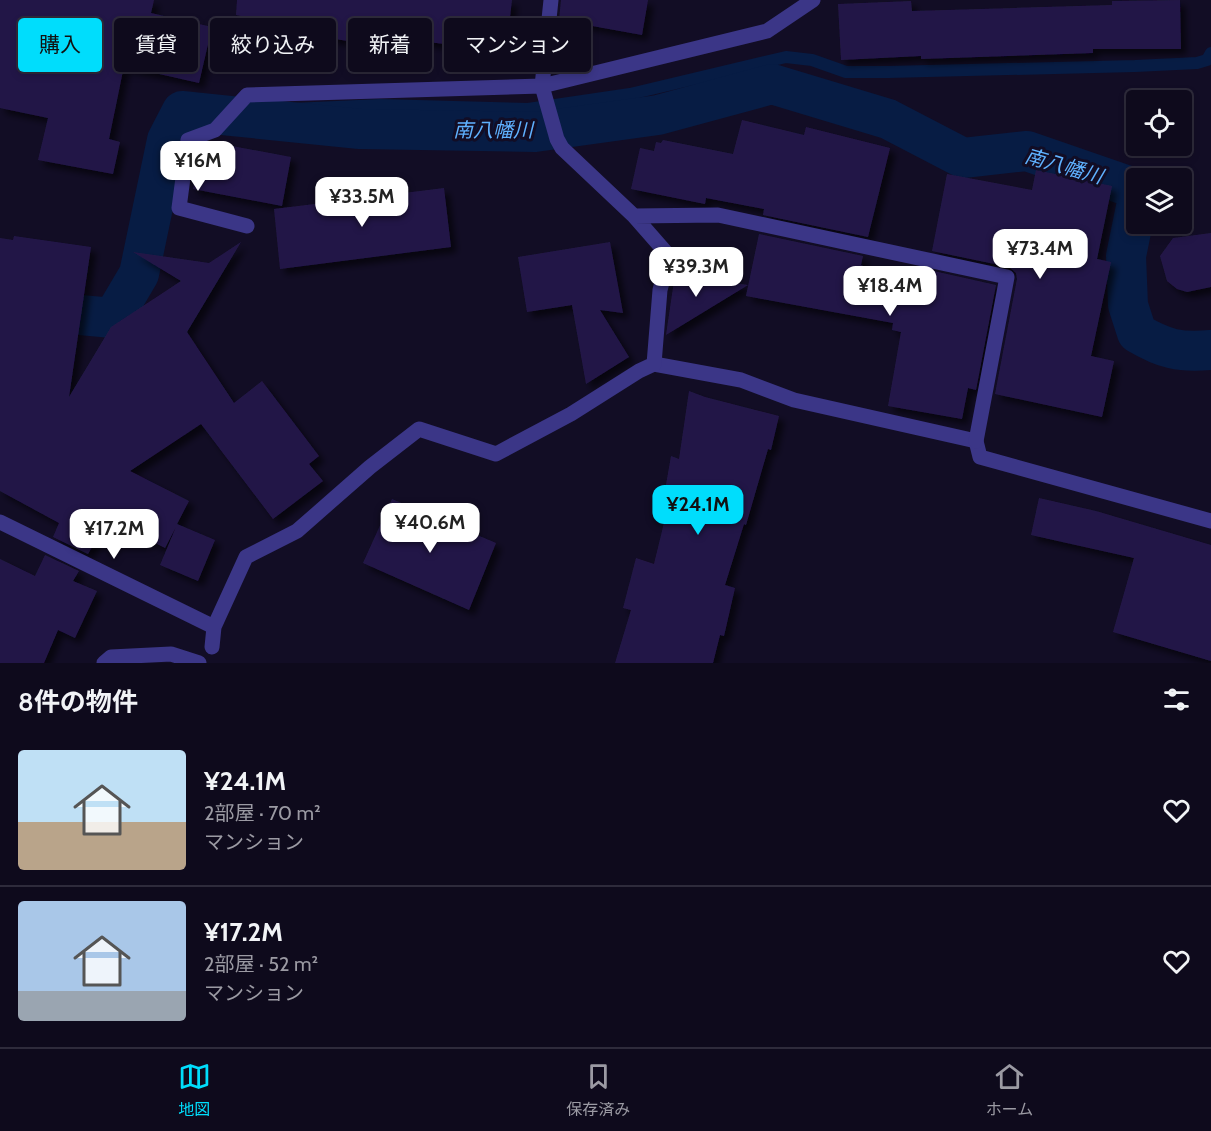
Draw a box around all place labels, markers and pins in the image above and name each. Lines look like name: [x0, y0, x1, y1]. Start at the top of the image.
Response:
pin: ¥16M: [162, 141, 234, 192]
pin: ¥33.5M: [313, 177, 411, 228]
pin: ¥73.4M: [991, 229, 1089, 280]
pin: ¥39.3M: [647, 247, 745, 298]
pin: ¥18.4M: [841, 266, 939, 317]
pin: ¥24.1M: [649, 485, 747, 536]
pin: ¥40.6M: [381, 503, 479, 554]
pin: ¥17.2M: [65, 509, 163, 560]

